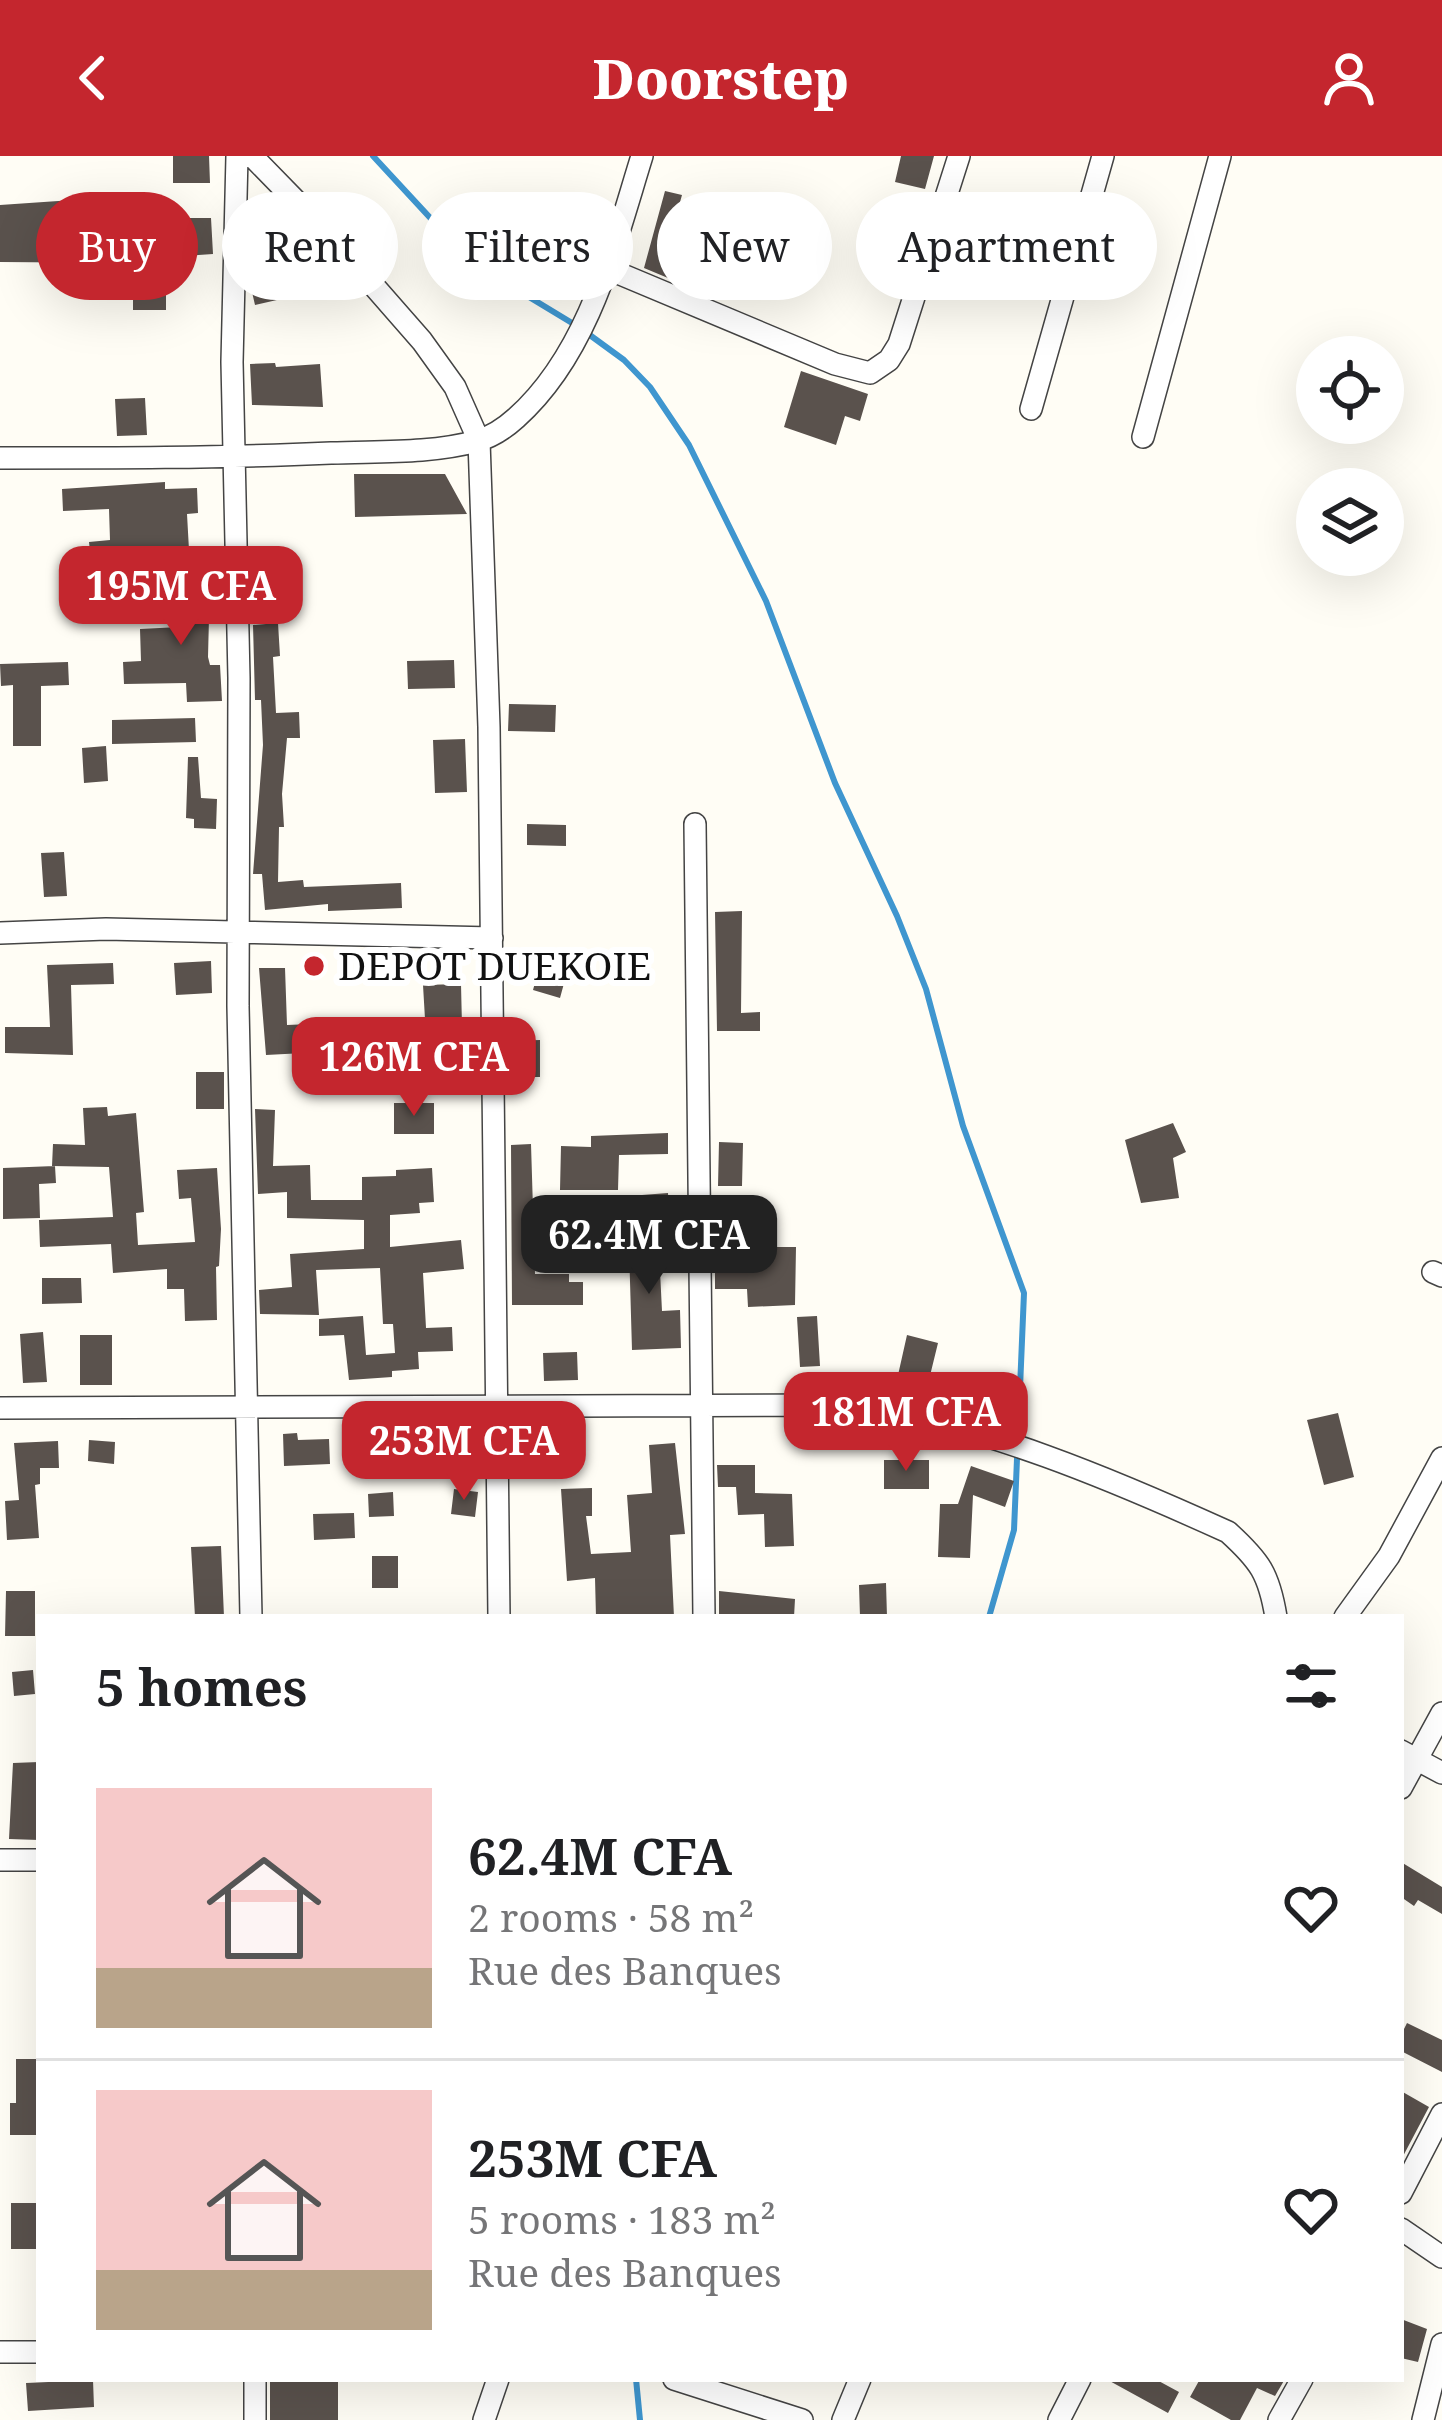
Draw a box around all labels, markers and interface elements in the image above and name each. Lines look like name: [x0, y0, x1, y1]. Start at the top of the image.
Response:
text: Doorstep: [593, 41, 849, 115]
icon: back: [60, 45, 126, 111]
icon: person: [1316, 45, 1382, 111]
chip: Buy: [36, 192, 198, 300]
chip: Rent: [222, 192, 398, 300]
chip: Filters: [422, 192, 633, 300]
chip: New: [657, 192, 832, 300]
chip: Apartment: [856, 192, 1157, 300]
map controls: [1296, 336, 1404, 576]
button: locate: [1296, 336, 1404, 444]
button: layers: [1296, 468, 1404, 576]
pin: 195M CFA: [57, 546, 305, 648]
text: 195M CFA: [86, 558, 276, 611]
place label: DEPOT DUEKOIE: [338, 938, 651, 991]
marker: DEPOT DUEKOIE: [301, 953, 327, 979]
pin: 126M CFA: [290, 1017, 538, 1119]
text: 126M CFA: [319, 1029, 509, 1082]
pin: 62.4M CFA: [512, 1195, 786, 1297]
text: 62.4M CFA: [548, 1207, 750, 1260]
pin: 181M CFA: [782, 1372, 1030, 1474]
text: 181M CFA: [811, 1384, 1001, 1437]
pin: 253M CFA: [340, 1401, 588, 1503]
text: 253M CFA: [369, 1413, 559, 1466]
text: 5 homes: [96, 1651, 307, 1721]
icon: filters: [1278, 1653, 1344, 1719]
text: 62.4M CFA: [468, 1820, 732, 1890]
icon: home: [192, 1836, 336, 1980]
icon: heart: [1278, 1875, 1344, 1941]
text: 2 rooms · 58 m²: [468, 1890, 754, 1943]
text: Rue des Banques: [468, 1943, 782, 1996]
text: 253M CFA: [468, 2122, 717, 2192]
icon: home: [192, 2138, 336, 2282]
icon: heart: [1278, 2177, 1344, 2243]
text: 5 rooms · 183 m²: [468, 2192, 776, 2245]
text: Rue des Banques: [468, 2245, 782, 2298]

